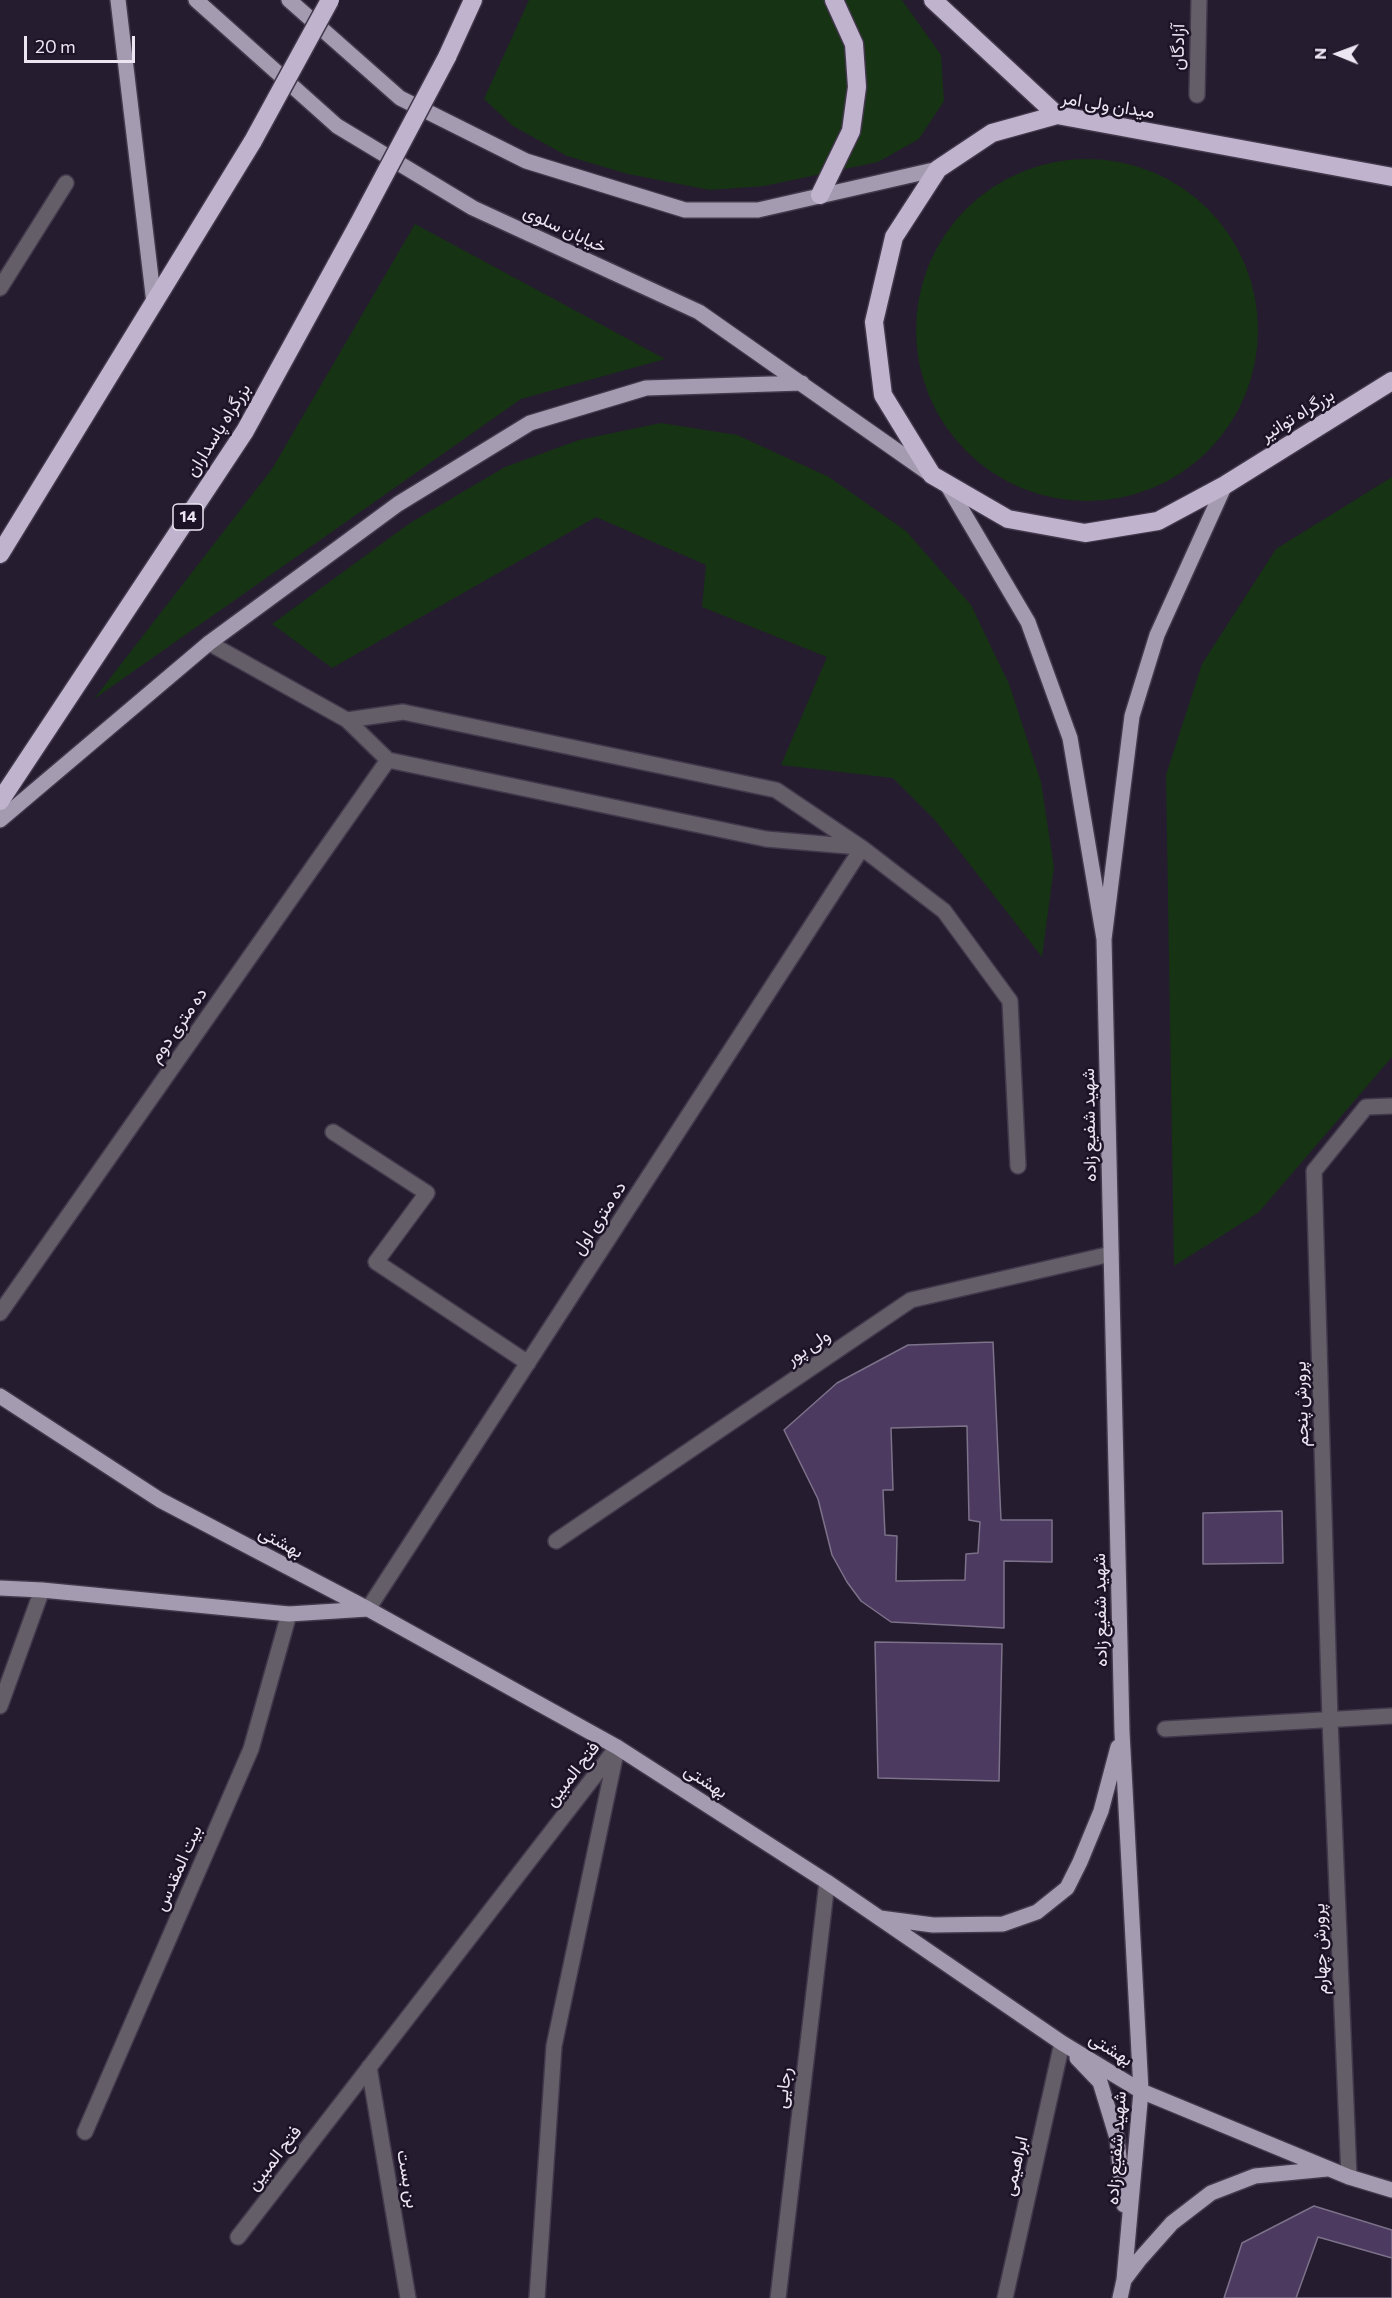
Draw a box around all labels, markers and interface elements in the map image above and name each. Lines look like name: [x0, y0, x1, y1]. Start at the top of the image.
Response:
scale bar: [27, 24, 138, 62]
street label: آزادگان: [1167, 24, 1189, 70]
north arrow: [1308, 24, 1368, 84]
text: 20 m: [35, 35, 76, 57]
text: N: [1310, 48, 1329, 60]
street label: میدان ولى امر: [1060, 87, 1156, 123]
street label: خیابان سلوی: [520, 200, 610, 258]
street label: بزرگراه پاسداران: [181, 379, 255, 481]
street label: بزرگراه توانیر: [1256, 384, 1338, 446]
road number: 14: [173, 504, 203, 530]
street label: ده متری دوم: [144, 983, 212, 1067]
street label: شهید شفیع زاده: [1077, 1068, 1101, 1182]
street label: ده متری اول: [567, 1177, 631, 1259]
street label: ولی پور: [782, 1324, 834, 1370]
street label: پرورش پنجم: [1289, 1361, 1313, 1447]
street label: بهشتی: [255, 1521, 307, 1563]
street label: شهید شفیع زاده: [1088, 1553, 1112, 1667]
street label: فتح المبین: [540, 1737, 604, 1811]
street label: بهشتی: [680, 1759, 732, 1803]
street label: بیت المقدس: [150, 1822, 206, 1914]
street label: پرورش چهارم: [1308, 1903, 1332, 1995]
street label: بهشتی: [1085, 2027, 1137, 2071]
street label: رجایی: [770, 2066, 796, 2110]
street label: شهید شفیع زاده: [1101, 2091, 1131, 2205]
street label: فتح المبین: [242, 2121, 306, 2195]
street label: ابراهیمی: [998, 2134, 1032, 2198]
street label: بن بست: [392, 2148, 424, 2210]

